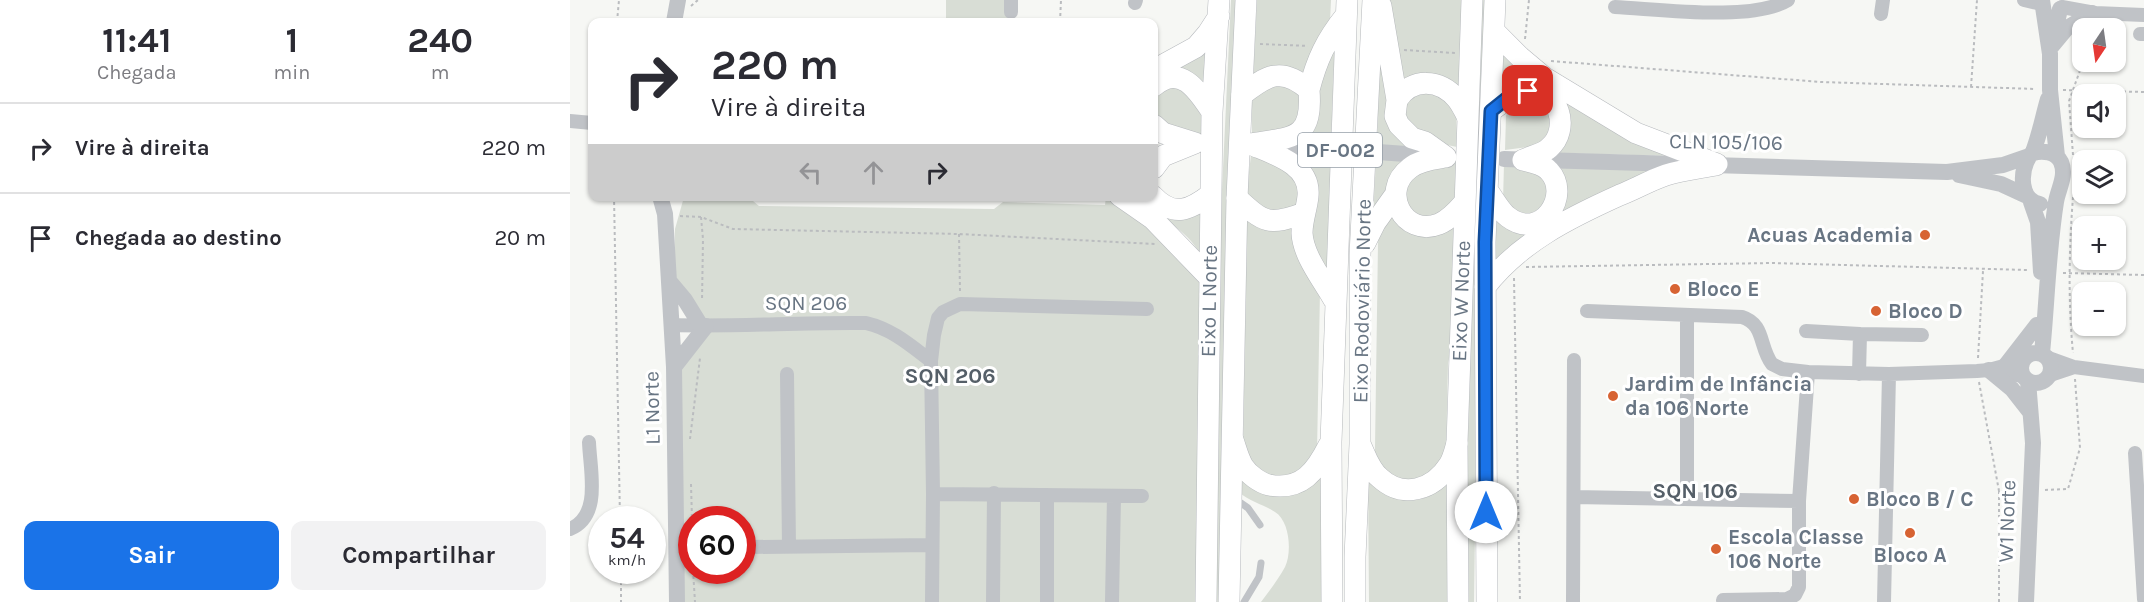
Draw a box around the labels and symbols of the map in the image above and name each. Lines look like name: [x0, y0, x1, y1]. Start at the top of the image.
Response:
north arrow: [2072, 18, 2126, 72]
pin: [1502, 65, 1553, 116]
street label: CLN 105/106: [1669, 129, 1783, 155]
road number: DF-002: [1298, 133, 1382, 167]
street label: Eixo Rodoviário Norte: [1348, 199, 1376, 403]
place label: Acuas Academia: [1747, 223, 1913, 247]
marker: Acuas Academia: [1918, 228, 1932, 242]
street label: Eixo W Norte: [1447, 240, 1475, 362]
street label: Eixo L Norte: [1196, 245, 1222, 357]
place label: Bloco E: [1687, 277, 1760, 301]
marker: Bloco E: [1668, 282, 1682, 296]
street label: SQN 206: [765, 291, 847, 315]
place label: Bloco D: [1888, 299, 1963, 323]
marker: Bloco D: [1869, 304, 1883, 318]
district label: SQN 206: [904, 363, 996, 389]
street label: L1 Norte: [639, 371, 665, 445]
place label: Jardim de Infância da 106 Norte: [1625, 372, 1812, 420]
marker: Jardim de Infância da 106 Norte: [1606, 389, 1620, 403]
district label: SQN 106: [1652, 478, 1738, 504]
street label: W1 Norte: [1994, 479, 2020, 563]
position arrow: [1454, 480, 1518, 544]
place label: Bloco B / C: [1866, 487, 1974, 511]
marker: Bloco B / C: [1847, 492, 1861, 506]
speed limit sign: 60: [678, 506, 756, 584]
place label: Escola Classe 106 Norte: [1728, 525, 1864, 573]
marker: Bloco A: [1903, 526, 1917, 540]
marker: Escola Classe 106 Norte: [1709, 542, 1723, 556]
place label: Bloco A: [1873, 543, 1947, 567]

